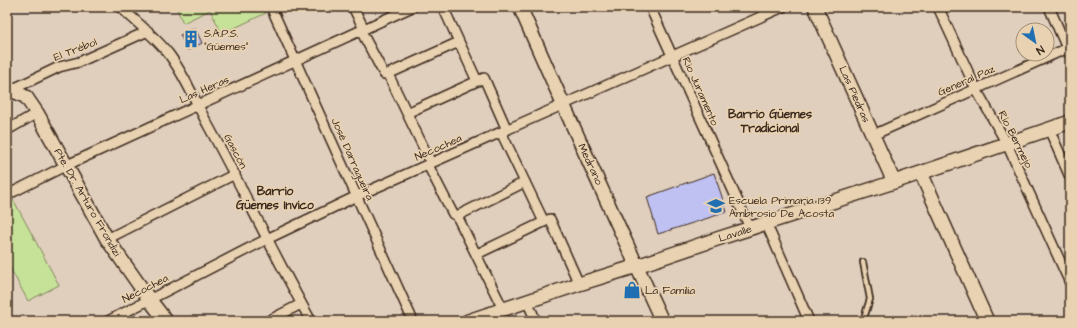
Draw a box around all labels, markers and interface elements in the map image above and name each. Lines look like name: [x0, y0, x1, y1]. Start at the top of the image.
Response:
north arrow: [1015, 22, 1055, 62]
place label: S.A.P.S. "Güemes": [204, 26, 249, 54]
building icon: S.A.P.S. "Güemes": [181, 29, 201, 49]
street label: El Trébol: [51, 34, 99, 65]
text: N: [1033, 42, 1047, 58]
street label: Rio Juramento: [679, 54, 723, 129]
street label: General Paz: [935, 61, 998, 100]
street label: Las Piedras: [835, 63, 874, 125]
street label: Las Heras: [177, 72, 232, 107]
district label: Barrio Güemes Tradicional: [728, 106, 812, 137]
street label: Río Bermejo: [995, 108, 1037, 171]
street label: José Darragueira: [327, 116, 378, 204]
street label: Necochea: [412, 130, 464, 164]
street label: Gascón: [220, 131, 251, 172]
street label: Medrano: [574, 141, 607, 188]
street label: Pte. Dr. Arturo Frondizi: [51, 146, 125, 259]
district label: Barrio Güemes Invico: [236, 183, 314, 214]
place label: Escuela Primaria 139 Ambrosio De Acosta: [729, 193, 834, 221]
school or university icon: Escuela Primaria 139 Ambrosio De Acosta: [706, 196, 726, 216]
street label: Lavalle: [717, 221, 754, 246]
street label: Necochea: [120, 270, 171, 306]
shop icon: La Familia: [622, 280, 642, 300]
place label: La Familia: [645, 283, 695, 298]

